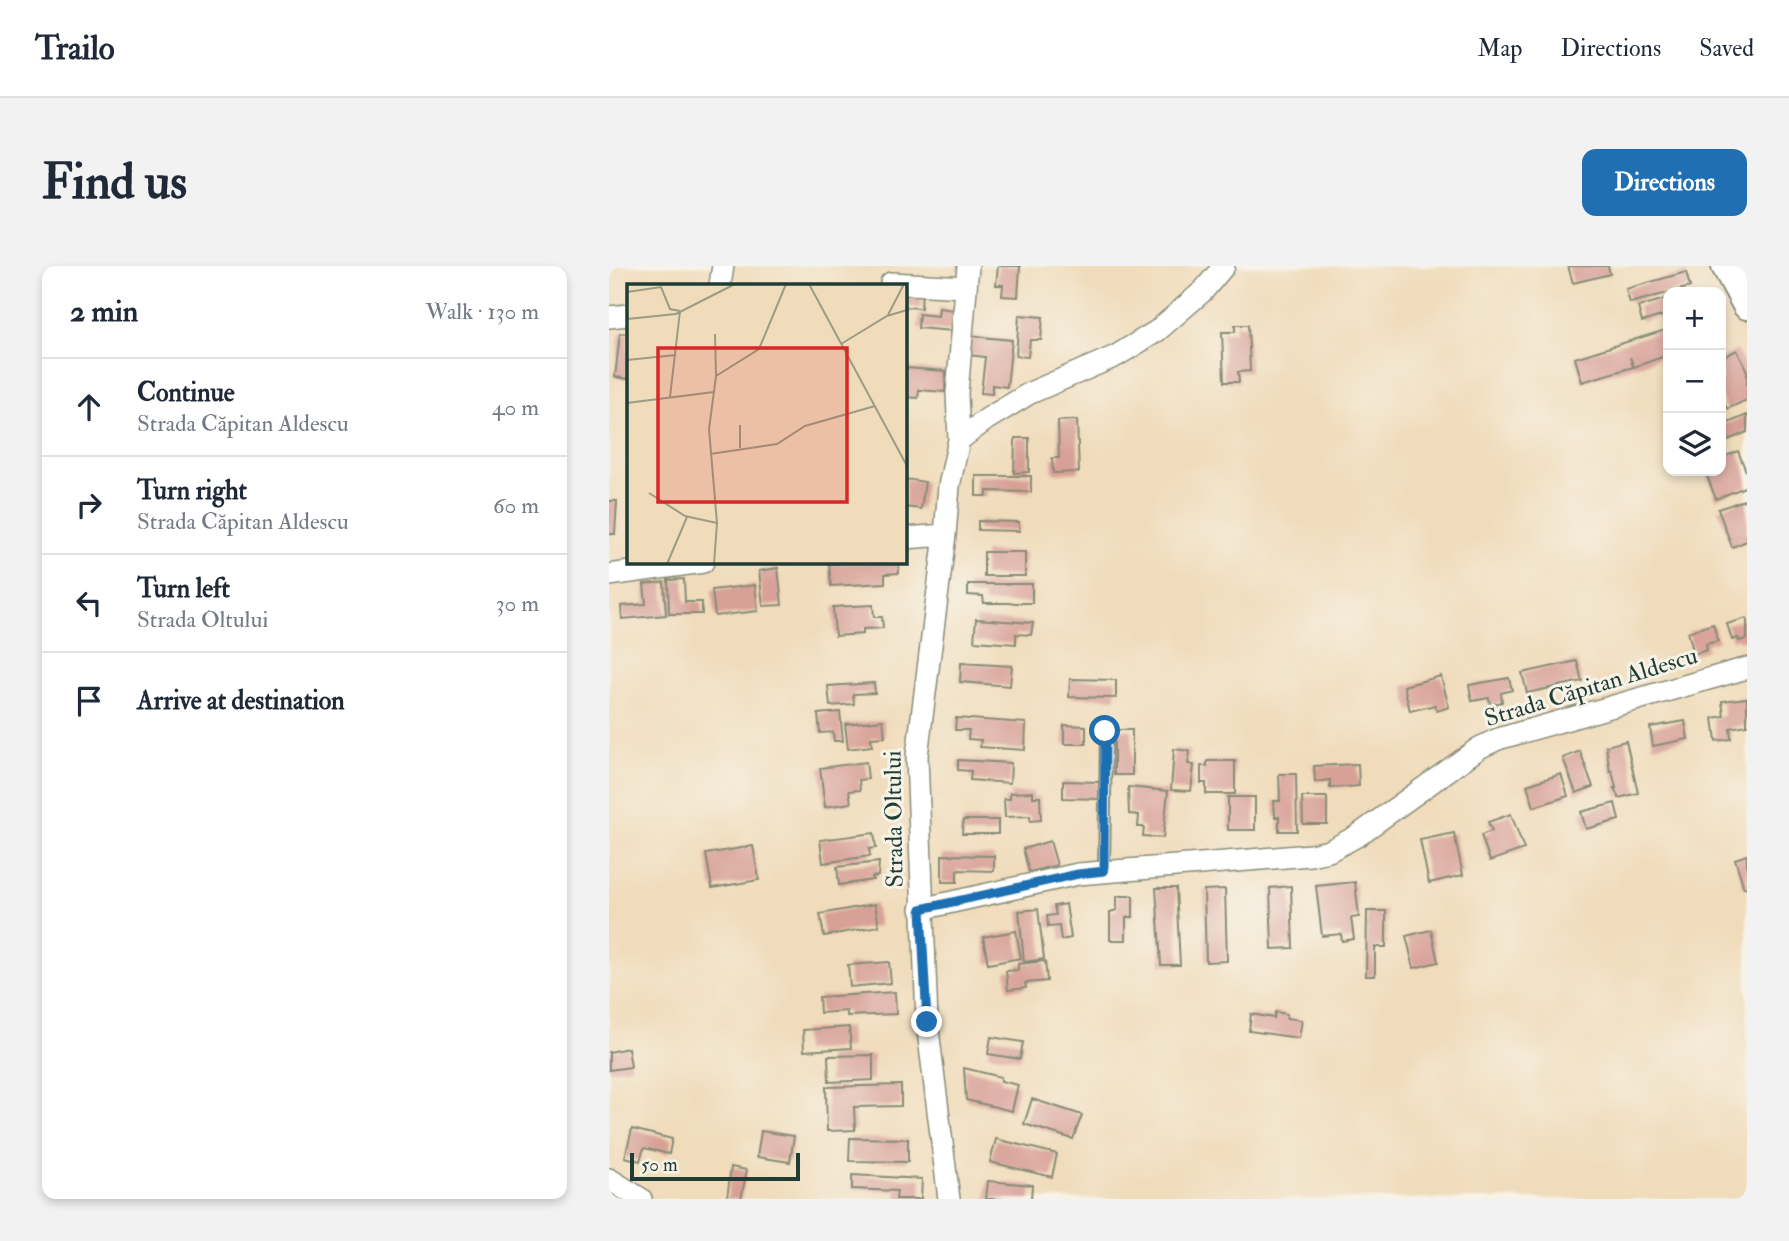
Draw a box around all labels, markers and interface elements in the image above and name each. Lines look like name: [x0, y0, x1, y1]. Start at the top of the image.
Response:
text: Trailo: [35, 28, 115, 69]
text: Map: [1477, 33, 1522, 64]
text: Directions: [1560, 33, 1661, 64]
text: Saved: [1699, 33, 1754, 64]
button: Directions: [1582, 149, 1747, 216]
text: Find us: [42, 152, 187, 213]
inset map: [627, 284, 907, 564]
map controls: [1663, 287, 1726, 476]
button: +: [1663, 287, 1726, 350]
text: 2 min: [70, 293, 138, 330]
text: Walk · 130 m: [426, 297, 539, 326]
button: −: [1663, 350, 1726, 413]
text: Continue: [137, 377, 235, 409]
icon: ahead: [70, 388, 108, 426]
text: 40 m: [492, 393, 539, 422]
text: Strada Căpitan Aldescu: [137, 409, 349, 438]
button: layers: [1663, 413, 1726, 476]
text: Turn right: [137, 475, 247, 507]
icon: right: [70, 486, 108, 524]
text: 60 m: [493, 491, 539, 520]
text: Strada Căpitan Aldescu: [137, 507, 349, 536]
text: Turn left: [137, 573, 230, 605]
icon: left: [70, 584, 108, 622]
text: 30 m: [496, 589, 539, 618]
text: Strada Oltului: [137, 605, 268, 634]
street label: Strada Căpitan Aldescu: [1481, 640, 1701, 734]
icon: arrive: [70, 682, 108, 720]
text: Arrive at destination: [137, 685, 345, 717]
route start: [1089, 715, 1120, 746]
street label: Strada Oltului: [877, 750, 911, 888]
route end: [911, 1006, 942, 1037]
scale bar: [630, 1150, 800, 1182]
text: 50 m: [641, 1153, 678, 1177]

